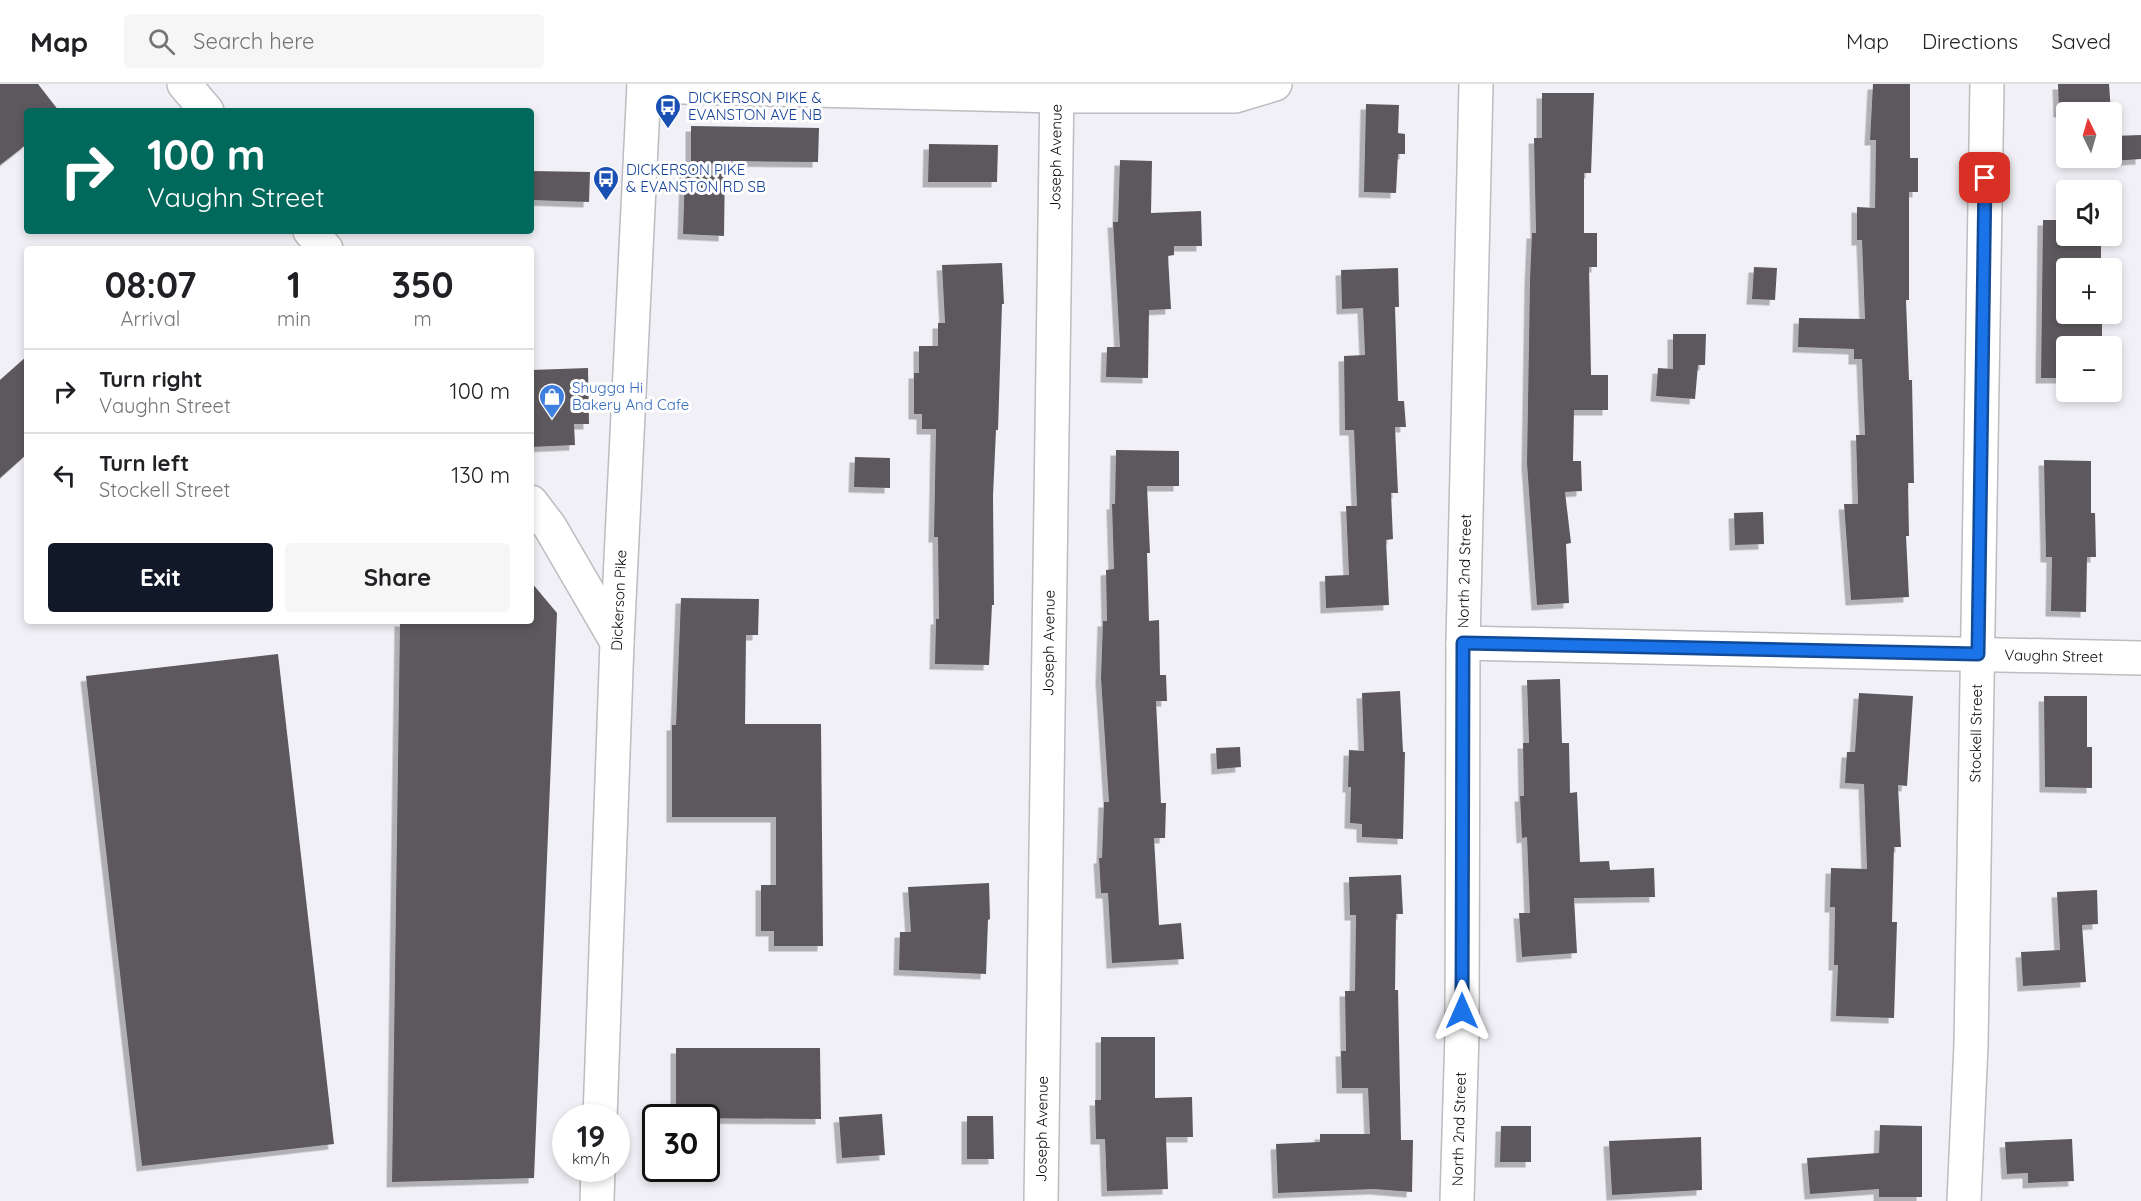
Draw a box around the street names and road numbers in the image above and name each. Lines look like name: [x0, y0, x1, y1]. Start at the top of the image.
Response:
street label: Joseph Avenue: [1045, 104, 1066, 210]
street label: North 2nd Street: [1453, 514, 1475, 629]
street label: Dickerson Pike: [607, 549, 630, 651]
street label: Joseph Avenue: [1038, 590, 1059, 696]
street label: Vaughn Street: [2004, 645, 2103, 666]
street label: Stockell Street: [1965, 684, 1986, 783]
street label: North 2nd Street: [1447, 1071, 1470, 1187]
street label: Joseph Avenue: [1031, 1076, 1052, 1182]

